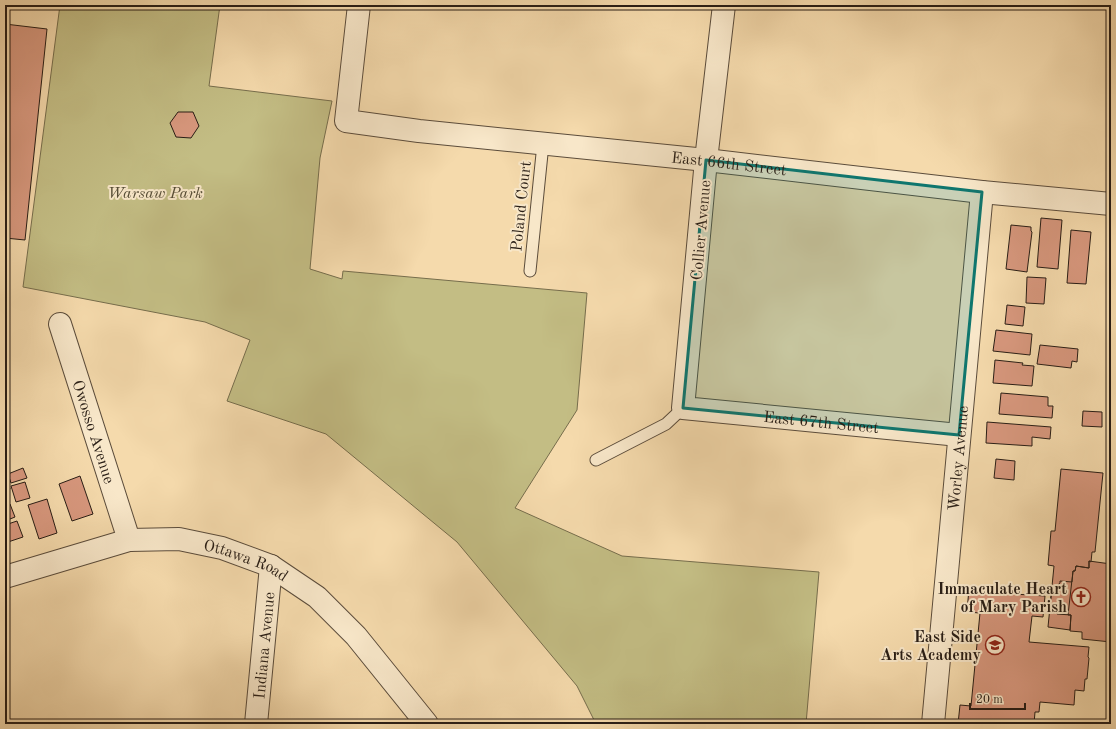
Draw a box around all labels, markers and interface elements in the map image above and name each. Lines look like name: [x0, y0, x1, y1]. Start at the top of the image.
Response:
street label: East 66th Street: [670, 151, 788, 179]
street label: Poland Court: [509, 160, 535, 252]
street label: Collier Avenue: [690, 179, 714, 281]
park label: Warsaw Park: [107, 186, 203, 202]
street label: Owosso Avenue: [68, 378, 117, 486]
street label: Worley Avenue: [947, 405, 972, 512]
street label: East 67th Street: [763, 410, 880, 437]
street label: Ottawa Road: [202, 538, 290, 585]
place label: Immaculate Heart of Mary Parish: [937, 582, 1067, 616]
church icon: Immaculate Heart of Mary Parish: [1070, 586, 1092, 608]
street label: Indiana Avenue: [252, 591, 278, 700]
place label: East Side Arts Academy: [880, 630, 981, 664]
school or university icon: East Side Arts Academy: [984, 634, 1006, 656]
scale bar: [970, 685, 1025, 711]
text: 20 m: [976, 694, 1003, 706]

